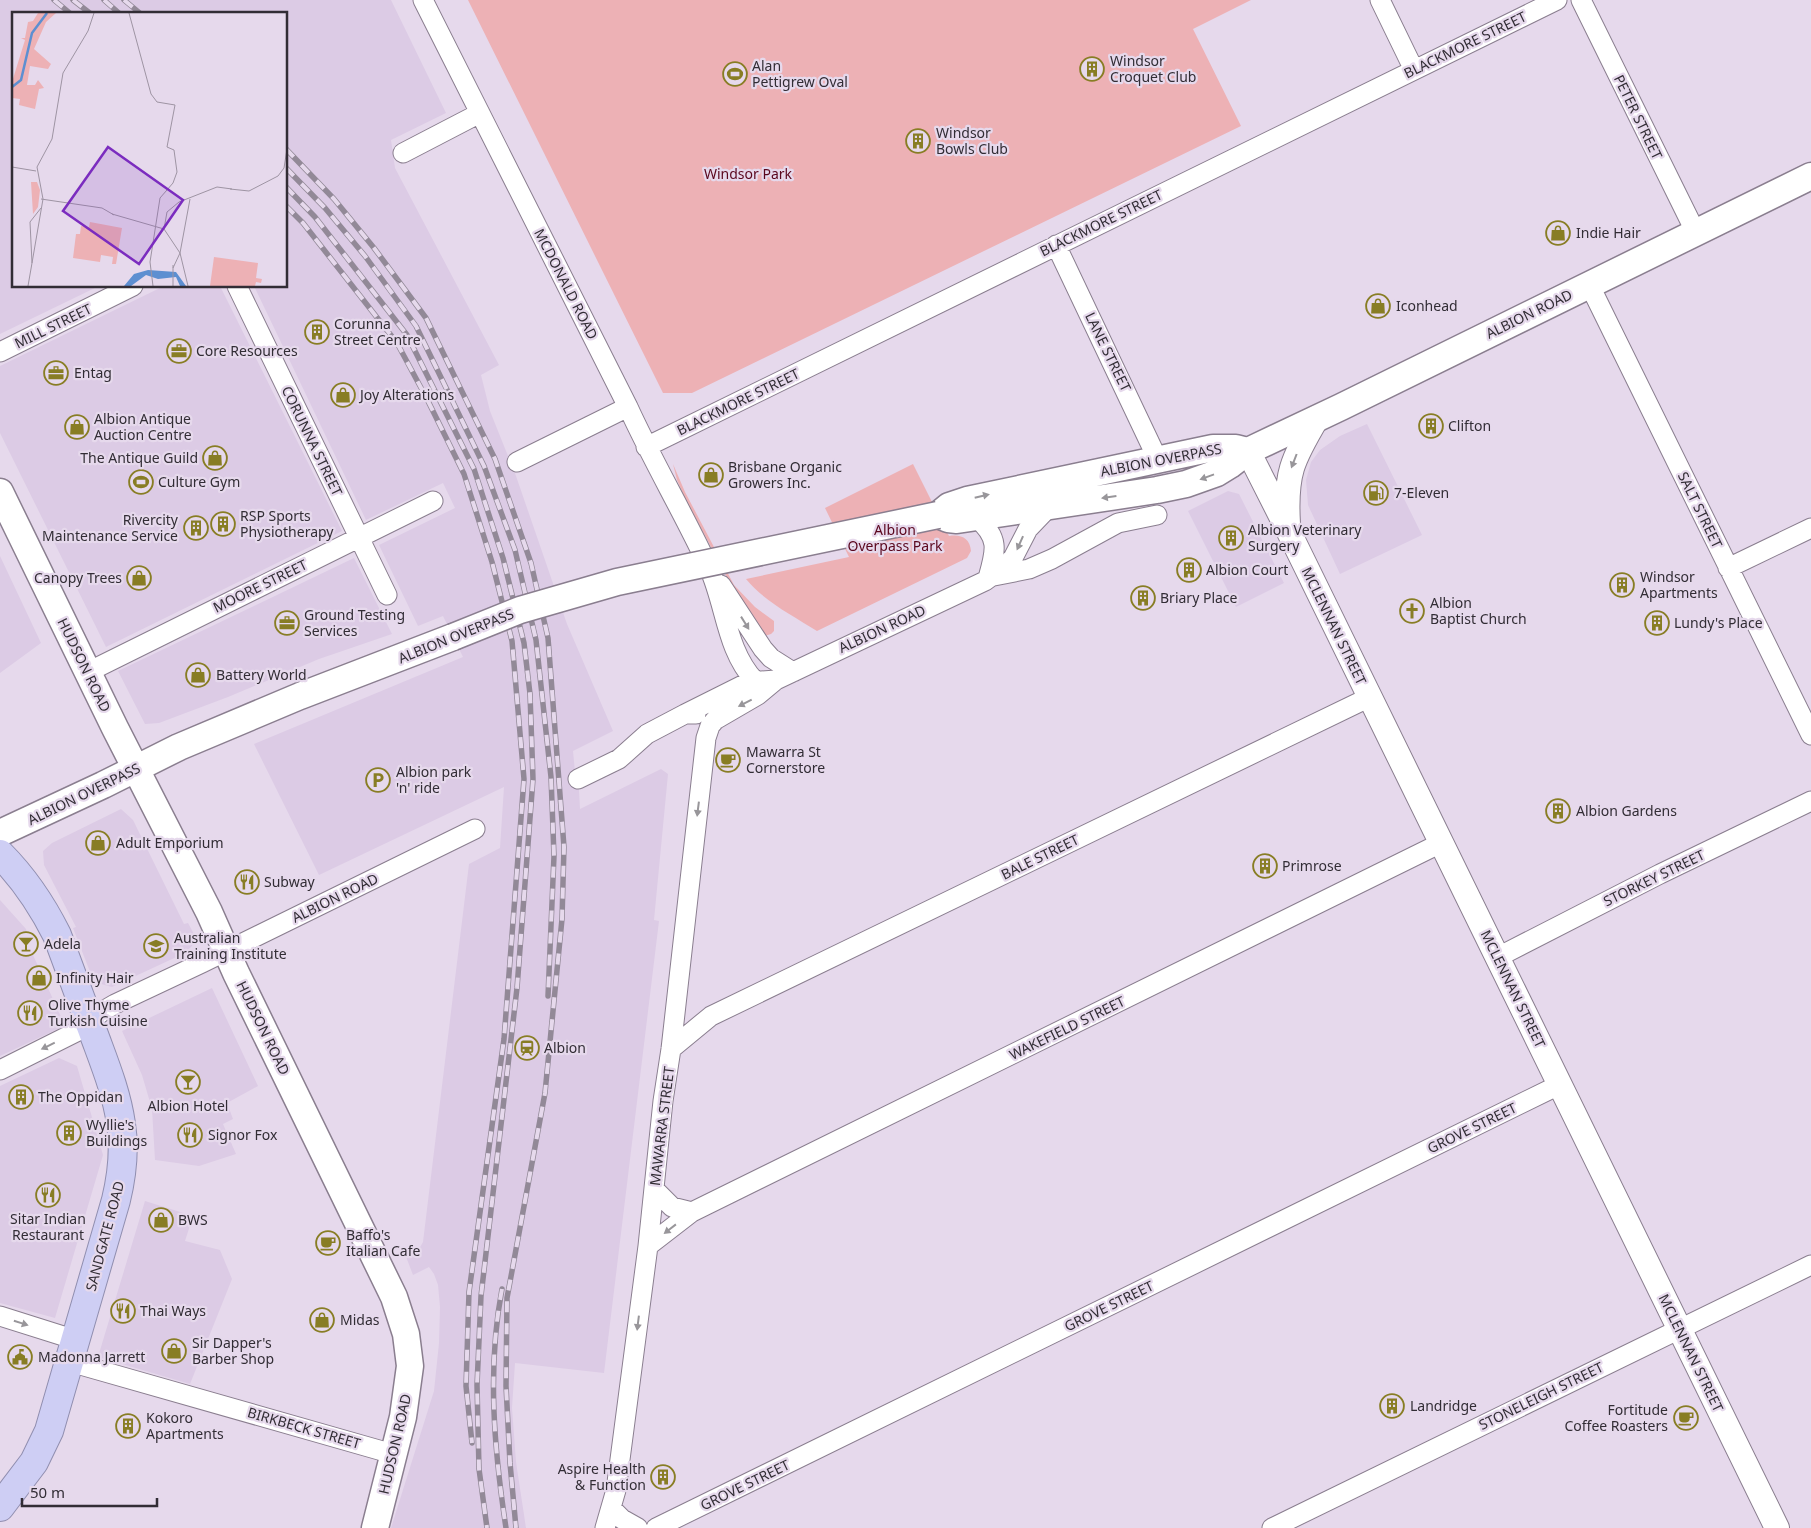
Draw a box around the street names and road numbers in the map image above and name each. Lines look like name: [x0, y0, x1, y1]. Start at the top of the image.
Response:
street label: BLACKMORE STREET: [1400, 7, 1529, 82]
street label: PETER STREET: [1610, 71, 1667, 162]
street label: BLACKMORE STREET: [1036, 185, 1165, 260]
street label: MCDONALD ROAD: [530, 225, 603, 342]
street label: ALBION ROAD: [1482, 284, 1575, 343]
street label: MILL STREET: [11, 299, 95, 352]
street label: LANE STREET: [1081, 309, 1136, 395]
street label: BLACKMORE STREET: [673, 364, 802, 439]
street label: CORUNNA STREET: [278, 383, 347, 499]
street label: ALBION OVERPASS: [1099, 438, 1223, 481]
street label: SALT STREET: [1674, 468, 1727, 551]
street label: MOORE STREET: [210, 555, 310, 616]
street label: MCLENNAN STREET: [1298, 564, 1371, 688]
street label: ALBION ROAD: [835, 600, 928, 657]
street label: ALBION OVERPASS: [395, 604, 517, 667]
street label: HUDSON ROAD: [53, 615, 115, 715]
street label: ALBION OVERPASS: [24, 758, 144, 829]
street label: BALE STREET: [998, 829, 1082, 884]
street label: STORKEY STREET: [1600, 845, 1708, 910]
street label: ALBION ROAD: [288, 868, 381, 927]
street label: MCLENNAN STREET: [1477, 927, 1550, 1051]
street label: HUDSON ROAD: [232, 978, 294, 1078]
street label: WAKEFIELD STREET: [1006, 991, 1128, 1064]
street label: MAWARRA STREET: [645, 1065, 678, 1187]
street label: GROVE STREET: [1424, 1098, 1520, 1157]
street label: SANDGATE ROAD: [81, 1179, 128, 1293]
street label: GROVE STREET: [1061, 1276, 1157, 1335]
street label: MCLENNAN STREET: [1655, 1291, 1728, 1415]
street label: STONELEIGH STREET: [1475, 1357, 1606, 1434]
street label: HUDSON ROAD: [374, 1392, 415, 1496]
street label: BIRKBECK STREET: [245, 1402, 363, 1453]
street label: GROVE STREET: [697, 1455, 793, 1514]

